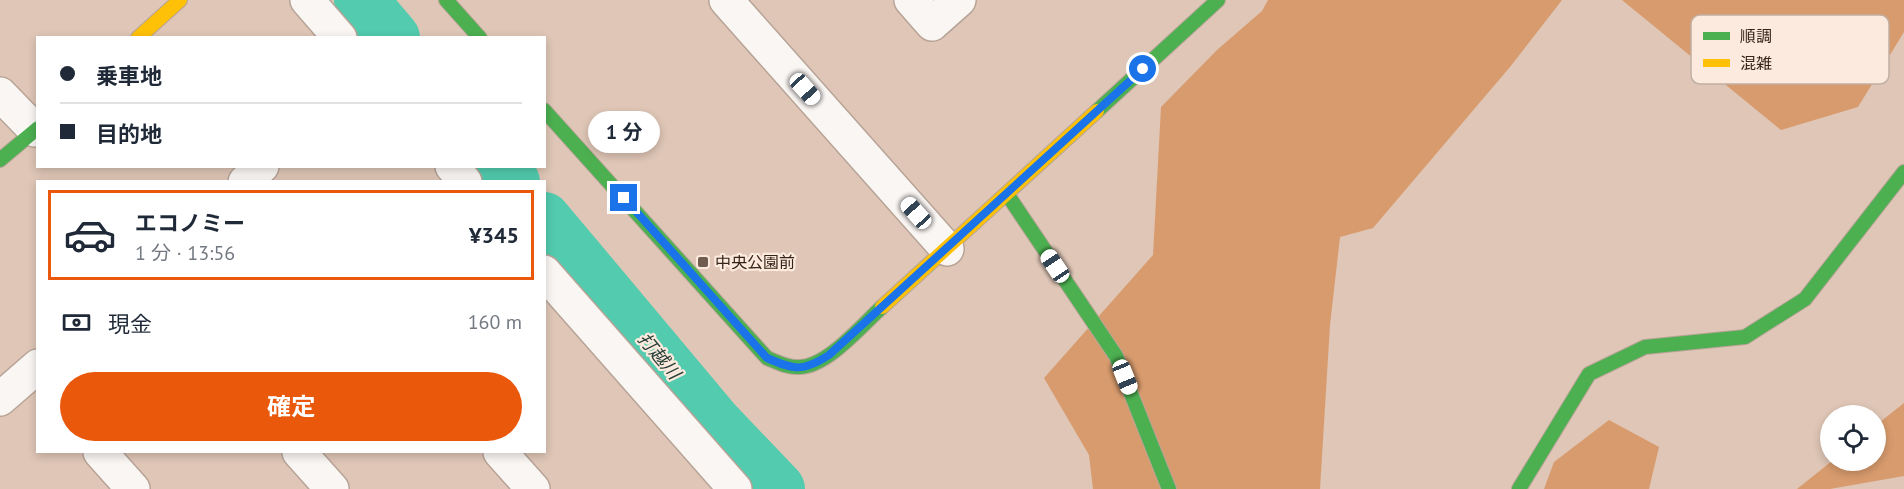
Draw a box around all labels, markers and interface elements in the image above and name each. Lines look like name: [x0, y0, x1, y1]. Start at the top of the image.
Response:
legend: [1691, 15, 1889, 84]
text: 順調: [1740, 26, 1772, 46]
text: 混雑: [1740, 53, 1772, 73]
route start: [1129, 55, 1156, 82]
text: 乗車地: [96, 62, 162, 90]
car: [786, 70, 824, 108]
callout: 1 分: [588, 111, 660, 153]
text: 1 分: [606, 119, 642, 145]
text: 目的地: [96, 120, 162, 148]
route end: [610, 184, 637, 211]
car: [897, 194, 935, 232]
icon: car: [63, 208, 117, 262]
text: エコノミー: [135, 209, 245, 237]
text: ¥345: [469, 221, 519, 249]
text: 1 分 · 13:56: [135, 240, 235, 266]
car: [1037, 246, 1073, 286]
place label: 中央公園前: [715, 252, 795, 272]
marker: 中央公園前: [696, 255, 710, 269]
icon: cash: [60, 306, 93, 339]
text: 160 m: [468, 309, 522, 335]
text: 現金: [108, 310, 152, 338]
water label: 打越川: [633, 328, 687, 385]
car: [1110, 357, 1140, 397]
button: 確定: [60, 372, 522, 441]
map controls: [1820, 405, 1886, 471]
button: locate: [1820, 405, 1886, 471]

